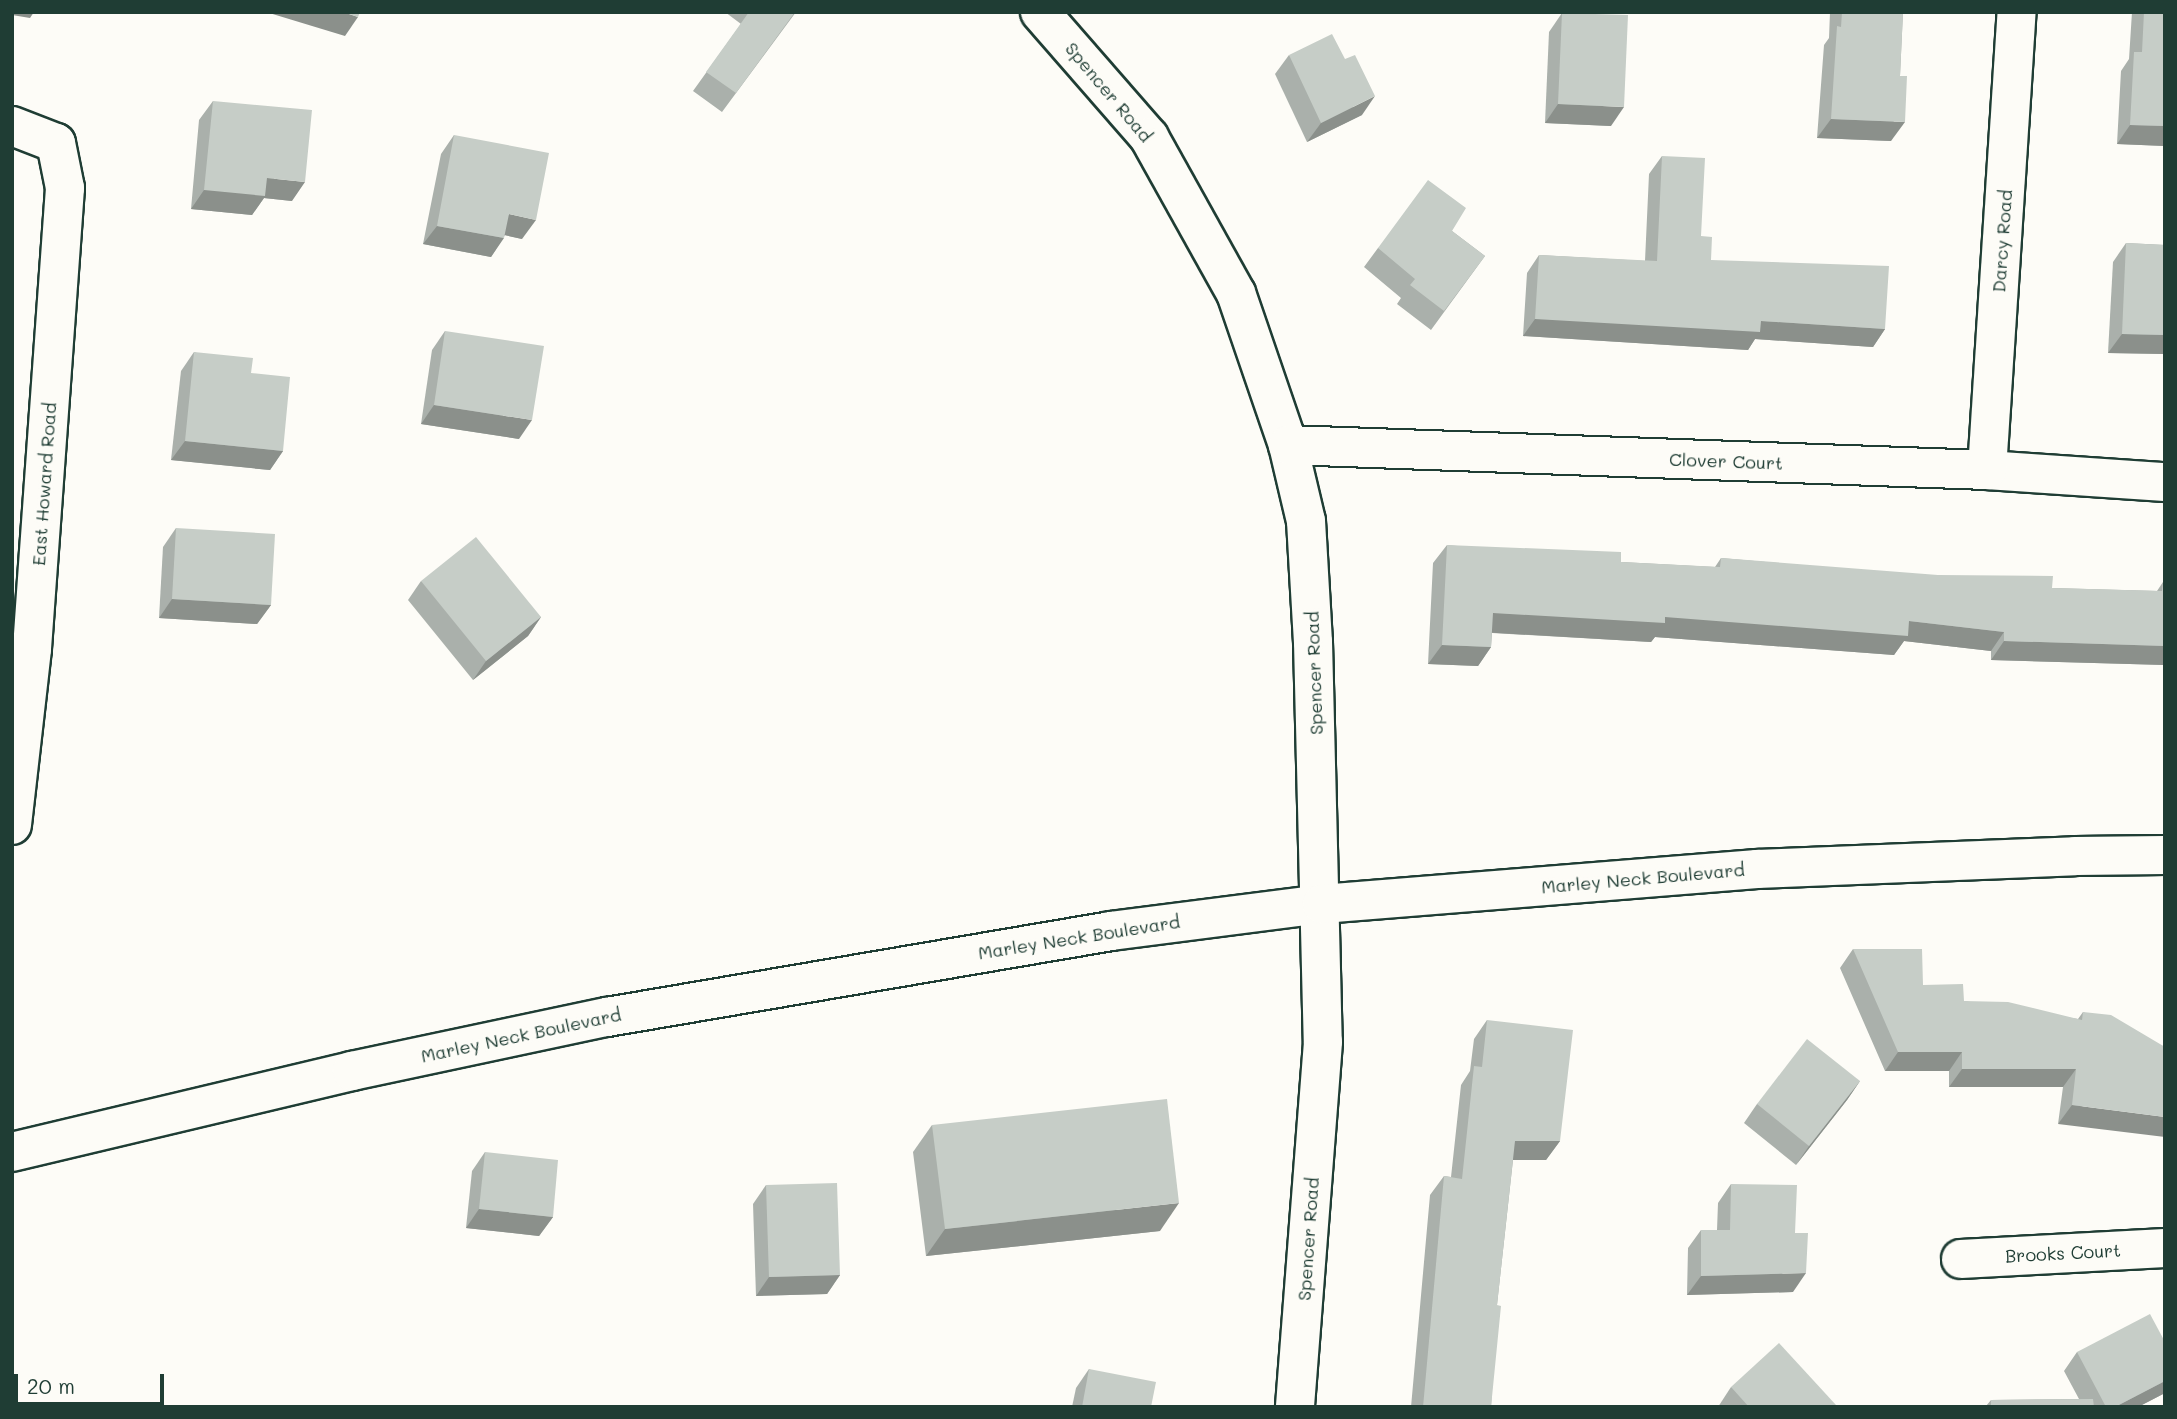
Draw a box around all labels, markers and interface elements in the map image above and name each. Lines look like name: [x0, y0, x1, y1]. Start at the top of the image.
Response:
street label: Spencer Road: [1061, 38, 1157, 146]
street label: Darcy Road: [1988, 189, 2016, 293]
street label: East Howard Road: [28, 402, 60, 566]
street label: Clover Court: [1669, 448, 1783, 474]
street label: Spencer Road: [1301, 611, 1327, 735]
street label: Marley Neck Boulevard: [1540, 858, 1746, 898]
street label: Marley Neck Boulevard: [976, 910, 1182, 964]
street label: Marley Neck Boulevard: [419, 1003, 623, 1067]
street label: Spencer Road: [1293, 1177, 1323, 1301]
street label: Brooks Court: [2005, 1239, 2121, 1267]
scale bar: [18, 1360, 168, 1404]
text: 20 m: [27, 1372, 75, 1399]

